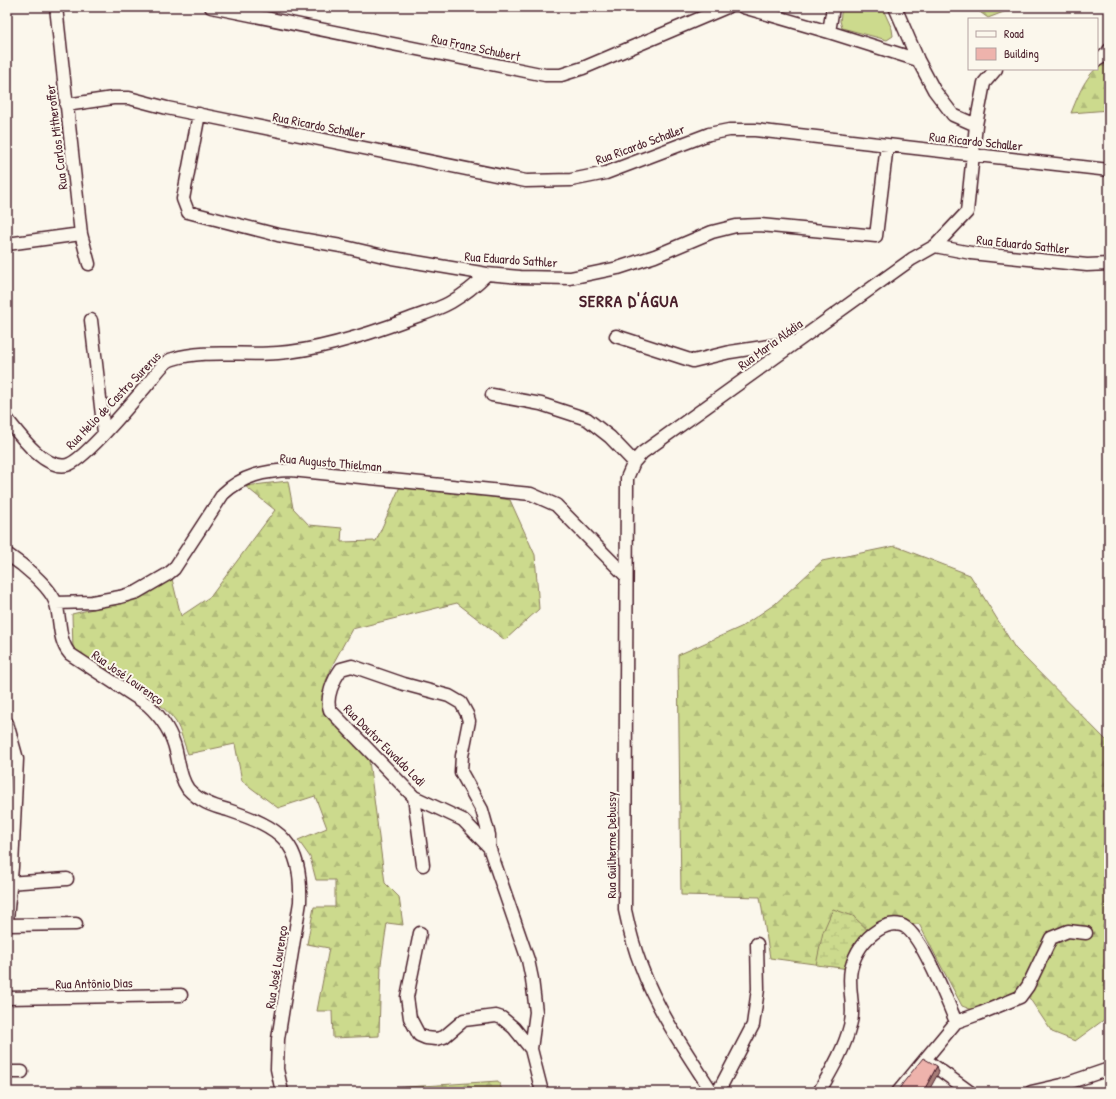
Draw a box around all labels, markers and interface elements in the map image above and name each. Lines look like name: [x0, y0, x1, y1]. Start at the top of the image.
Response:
legend: [968, 18, 1098, 70]
text: Road: [1004, 25, 1024, 42]
street label: Rua Franz Schubert: [430, 29, 523, 65]
text: Building: [1004, 45, 1039, 62]
street label: Rua Carlos Mitheroffer: [41, 83, 71, 191]
street label: Rua Ricardo Schaller: [271, 107, 367, 143]
street label: Rua Ricardo Schaller: [593, 120, 687, 168]
street label: Rua Ricardo Schaller: [928, 127, 1024, 155]
street label: Rua Eduardo Sathler: [976, 230, 1070, 258]
street label: Rua Eduardo Sathler: [464, 247, 558, 271]
district label: SERRA D'ÁGUA: [579, 289, 679, 312]
street label: Rua Maria Aládia: [734, 314, 806, 374]
street label: Rua Helio de Castro Surerus: [61, 347, 165, 453]
street label: Rua Augusto Thielman: [279, 449, 383, 475]
street label: Rua José Lourenço: [88, 646, 168, 708]
street label: Rua Doutor Euvaldo Lodi: [340, 700, 430, 790]
street label: Rua Guilherme Debussy: [602, 791, 620, 899]
street label: Rua José Lourenço: [261, 924, 291, 1010]
street label: Rua Antônio Dias: [55, 973, 133, 993]

